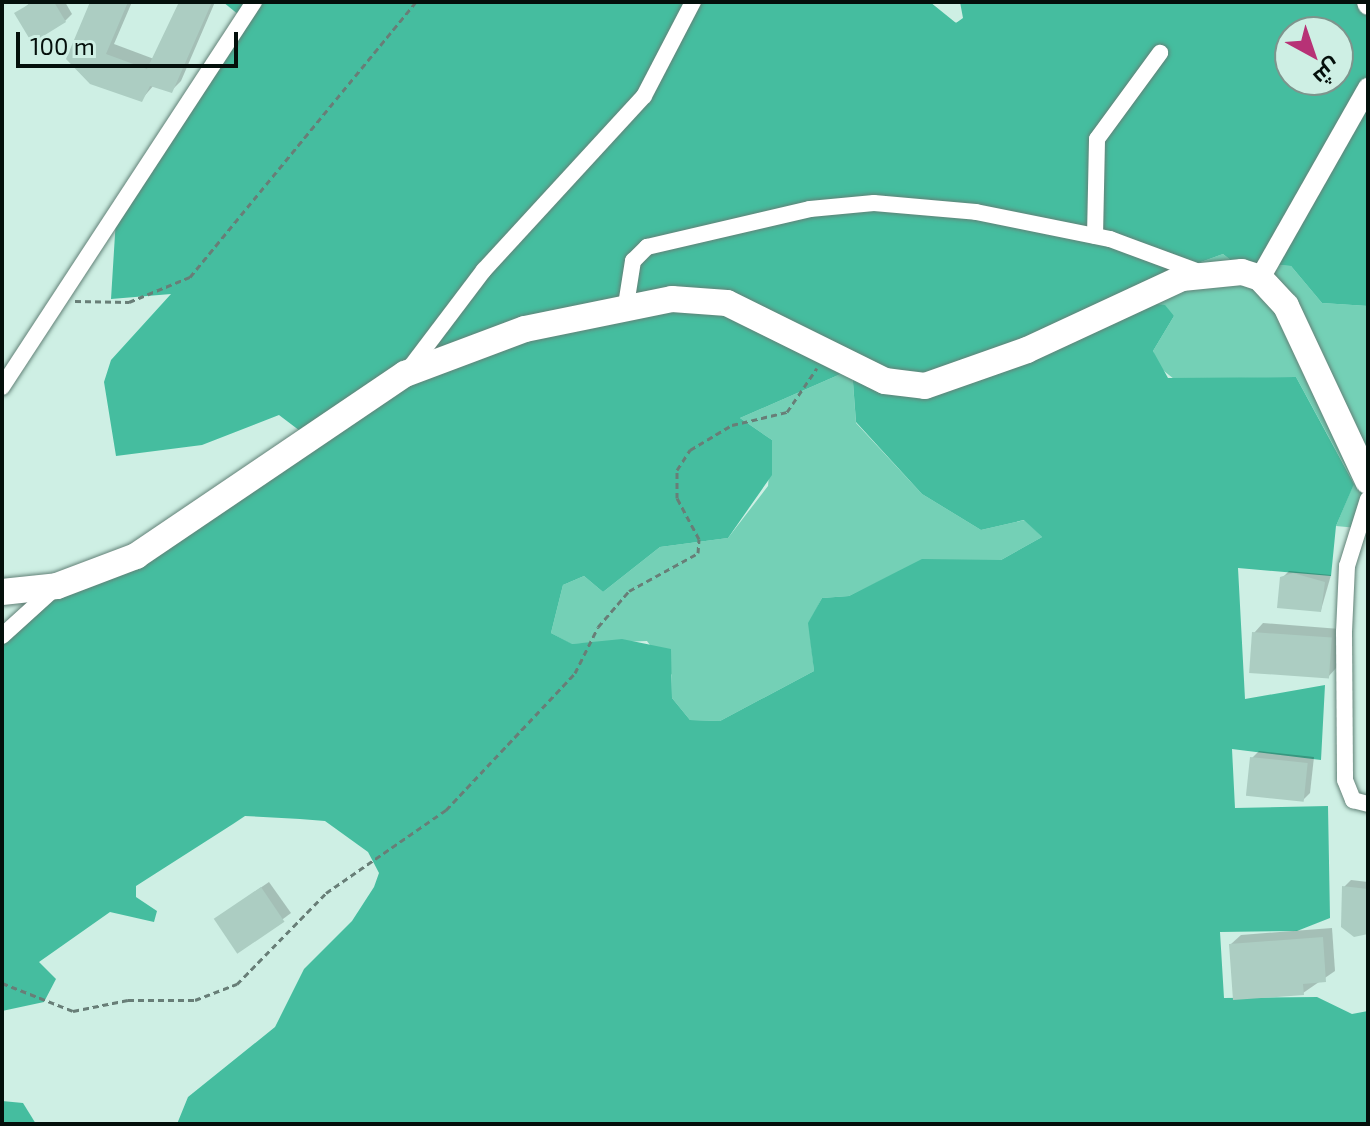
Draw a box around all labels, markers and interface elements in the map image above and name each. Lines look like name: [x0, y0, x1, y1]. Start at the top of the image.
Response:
scale bar: [20, 16, 242, 66]
north arrow: [1274, 16, 1354, 96]
text: 100 m: [30, 31, 95, 60]
text: ش: [1309, 54, 1347, 92]

